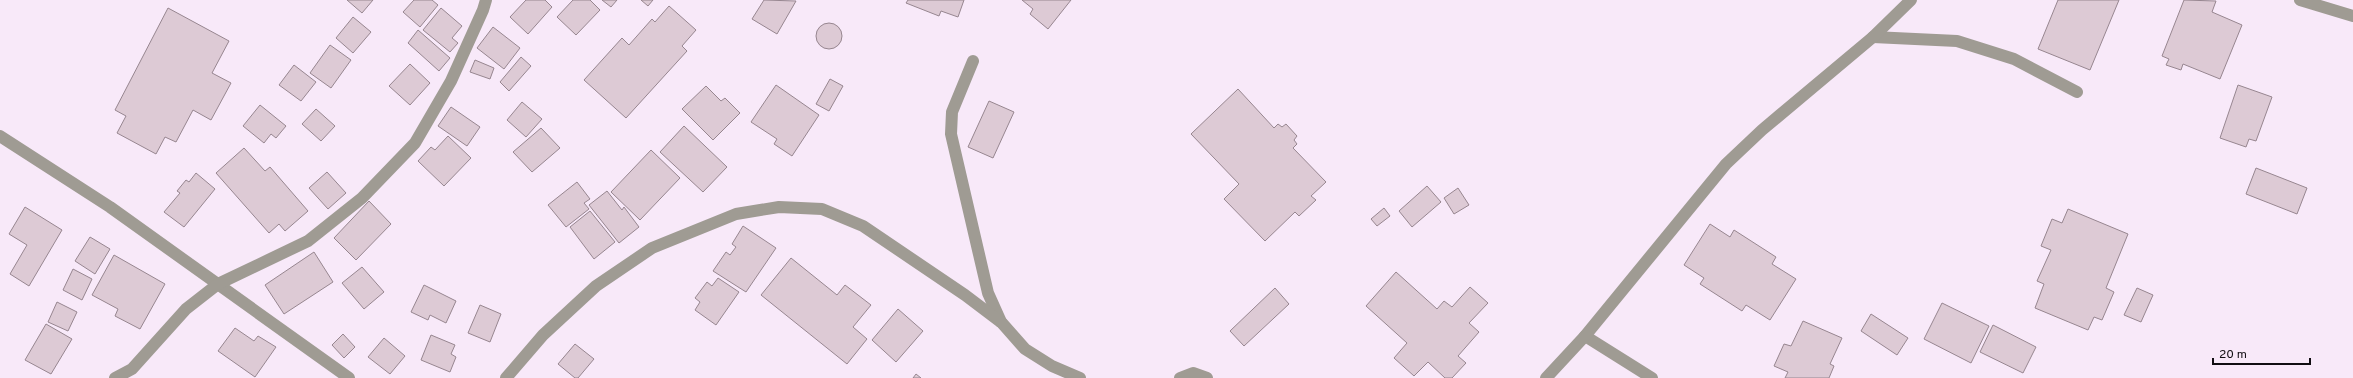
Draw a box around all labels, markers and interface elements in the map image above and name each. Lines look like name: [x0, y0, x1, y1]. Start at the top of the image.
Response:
scale bar: [2213, 340, 2310, 366]
text: 20 m: [2219, 347, 2247, 363]

